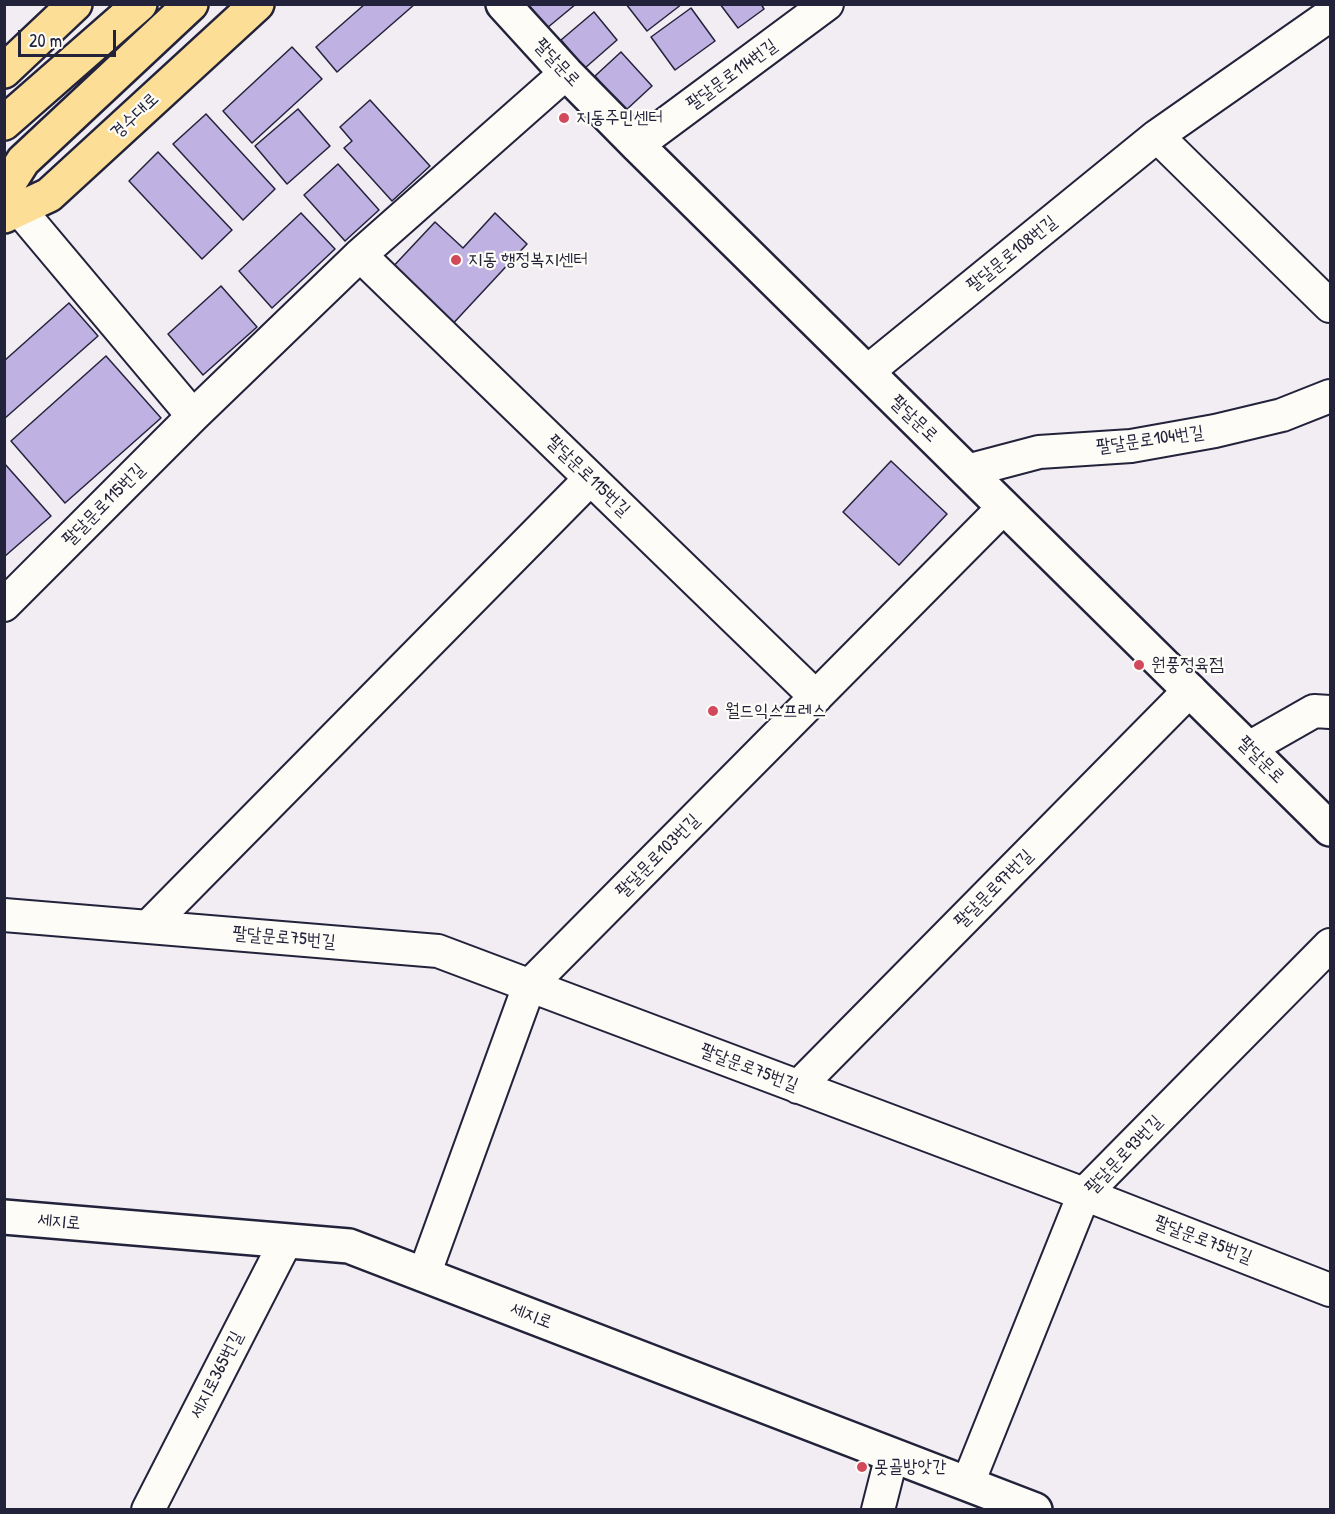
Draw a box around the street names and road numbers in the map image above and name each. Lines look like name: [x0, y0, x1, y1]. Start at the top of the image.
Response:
street label: 팔달문로: [529, 34, 585, 92]
street label: 팔달문로114번길: [682, 35, 782, 115]
street label: 경수대로: [106, 88, 164, 144]
street label: 팔달문로108번길: [963, 211, 1061, 297]
street label: 팔달문로: [886, 391, 942, 447]
street label: 팔달문로104번길: [1095, 422, 1205, 458]
street label: 팔달문로115번길: [542, 431, 634, 521]
street label: 팔달문로115번길: [58, 459, 150, 551]
street label: 팔달문로: [1233, 732, 1289, 788]
street label: 팔달문로103번길: [612, 810, 704, 902]
street label: 팔달문로97번길: [950, 845, 1038, 933]
street label: 팔달문로75번길: [232, 923, 336, 953]
street label: 팔달문로75번길: [697, 1039, 801, 1097]
street label: 팔달문로93번길: [1081, 1111, 1167, 1199]
street label: 세지로: [36, 1209, 82, 1235]
street label: 팔달문로75번길: [1151, 1211, 1255, 1269]
street label: 세지로: [507, 1298, 555, 1334]
street label: 세지로365번길: [186, 1328, 248, 1422]

